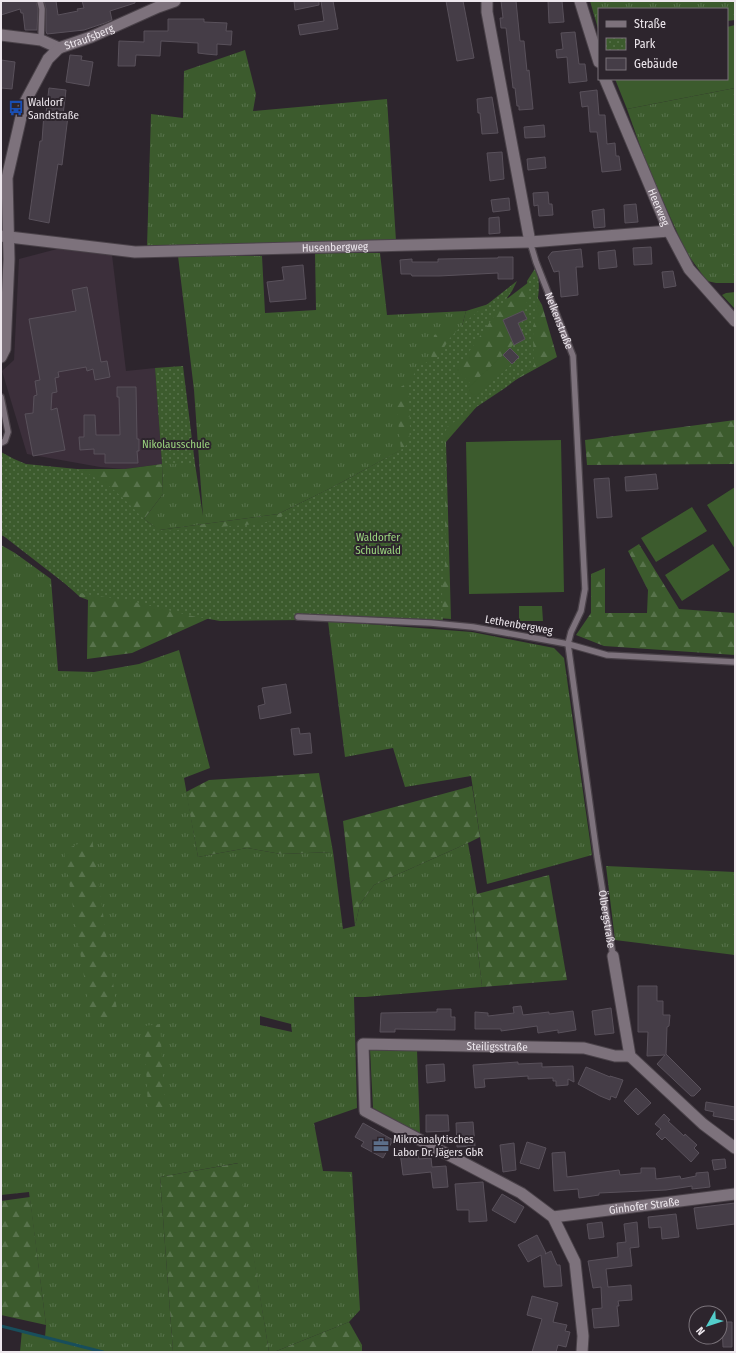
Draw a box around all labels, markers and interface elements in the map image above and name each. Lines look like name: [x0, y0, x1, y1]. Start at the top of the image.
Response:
legend: [598, 8, 728, 80]
text: Straße: [634, 17, 666, 31]
street label: Straufsberg: [63, 21, 116, 52]
text: Park: [634, 37, 656, 51]
text: Gebäude: [634, 57, 678, 71]
place label: Waldorf Sandstraße: [28, 96, 79, 122]
bus stop icon: Waldorf Sandstraße: [7, 99, 25, 117]
street label: Heerweg: [645, 187, 673, 228]
street label: Husenbergweg: [302, 240, 369, 254]
street label: Nelkenstraße: [542, 291, 576, 351]
park label: Nikolausschule: [142, 438, 210, 451]
park label: Waldorfer Schulwald: [355, 531, 401, 557]
street label: Lethenbergweg: [484, 613, 555, 638]
street label: Ölbergstraße: [596, 889, 618, 949]
street label: Steiligsstraße: [467, 1039, 528, 1053]
place label: Mikroanalytisches Labor Dr. Jägers GbR: [393, 1133, 483, 1159]
office icon: Mikroanalytisches Labor Dr. Jägers GbR: [372, 1136, 390, 1154]
street label: Ginhofer Straße: [608, 1195, 680, 1216]
north arrow: [688, 1305, 728, 1345]
text: N: [693, 1324, 708, 1338]

